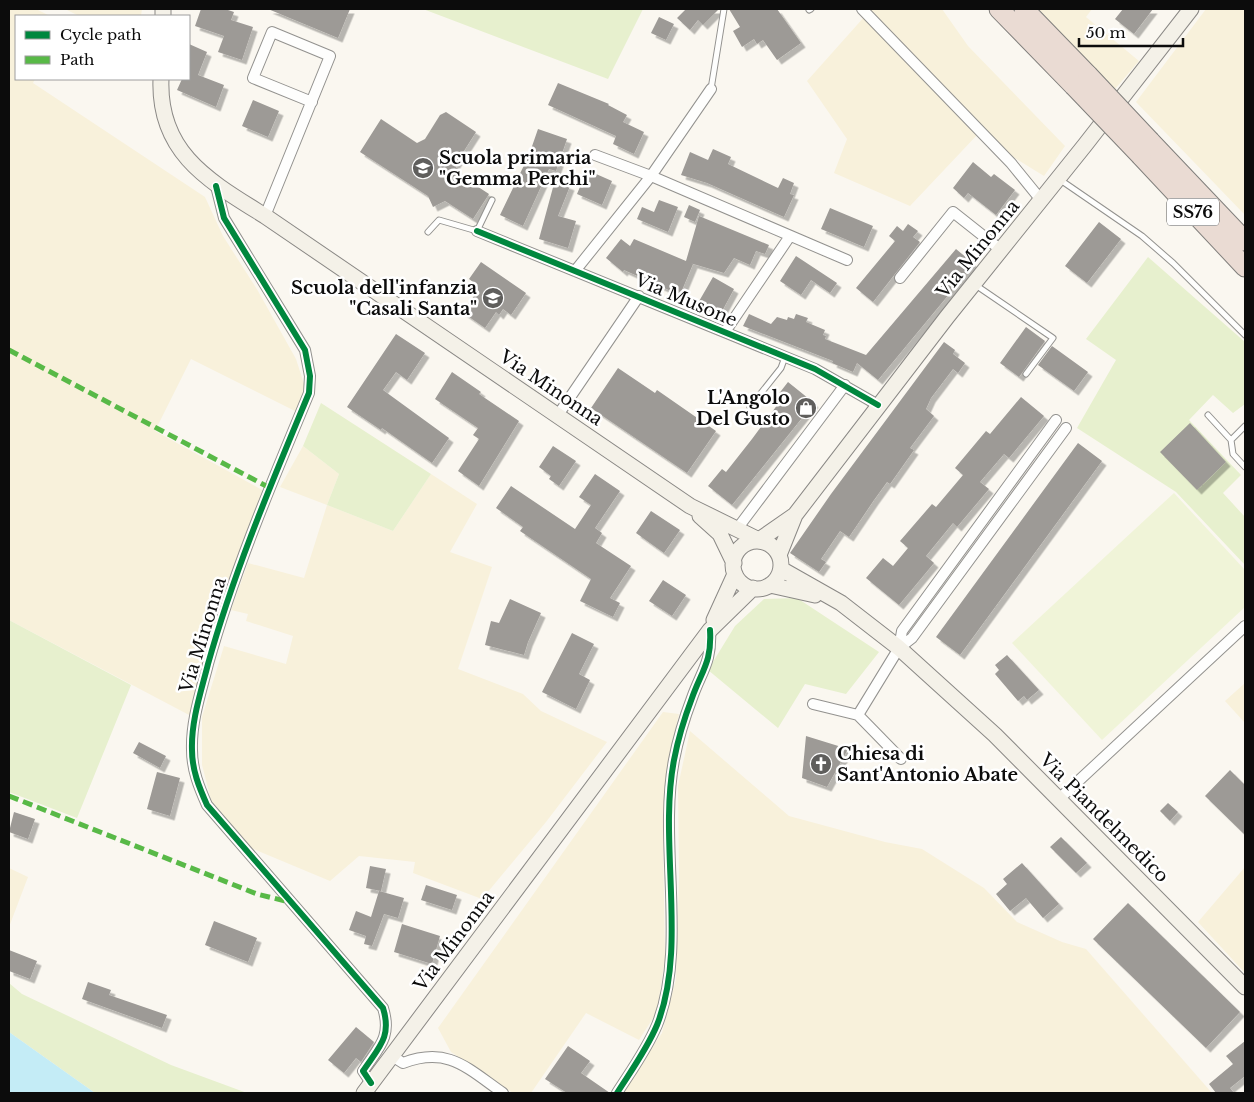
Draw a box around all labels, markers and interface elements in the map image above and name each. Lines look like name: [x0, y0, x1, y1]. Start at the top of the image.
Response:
legend: [15, 15, 190, 80]
scale bar: [1079, 15, 1183, 47]
text: 50 m: [1086, 23, 1126, 42]
text: Cycle path: [60, 25, 142, 44]
text: Path: [60, 50, 94, 69]
place label: Scuola primaria "Gemma Perchi": [439, 147, 596, 190]
school or university icon: Scuola primaria "Gemma Perchi": [411, 156, 435, 180]
street label: Via Minonna: [931, 196, 1024, 303]
road number: SS76: [1167, 198, 1219, 226]
street label: Via Musone: [631, 268, 740, 331]
place label: Scuola dell'infanzia "Casali Santa": [291, 277, 478, 320]
school or university icon: Scuola dell'infanzia "Casali Santa": [481, 286, 505, 310]
street label: Via Minonna: [494, 345, 607, 431]
place label: L'Angolo Del Gusto: [696, 387, 790, 430]
shop icon: L'Angolo Del Gusto: [794, 396, 818, 420]
street label: Via Minonna: [175, 575, 231, 696]
place label: Chiesa di Sant'Antonio Abate: [837, 743, 1018, 786]
street label: Via Piandelmedico: [1034, 748, 1173, 887]
church icon: Chiesa di Sant'Antonio Abate: [809, 752, 833, 776]
street label: Via Minonna: [409, 887, 499, 996]

